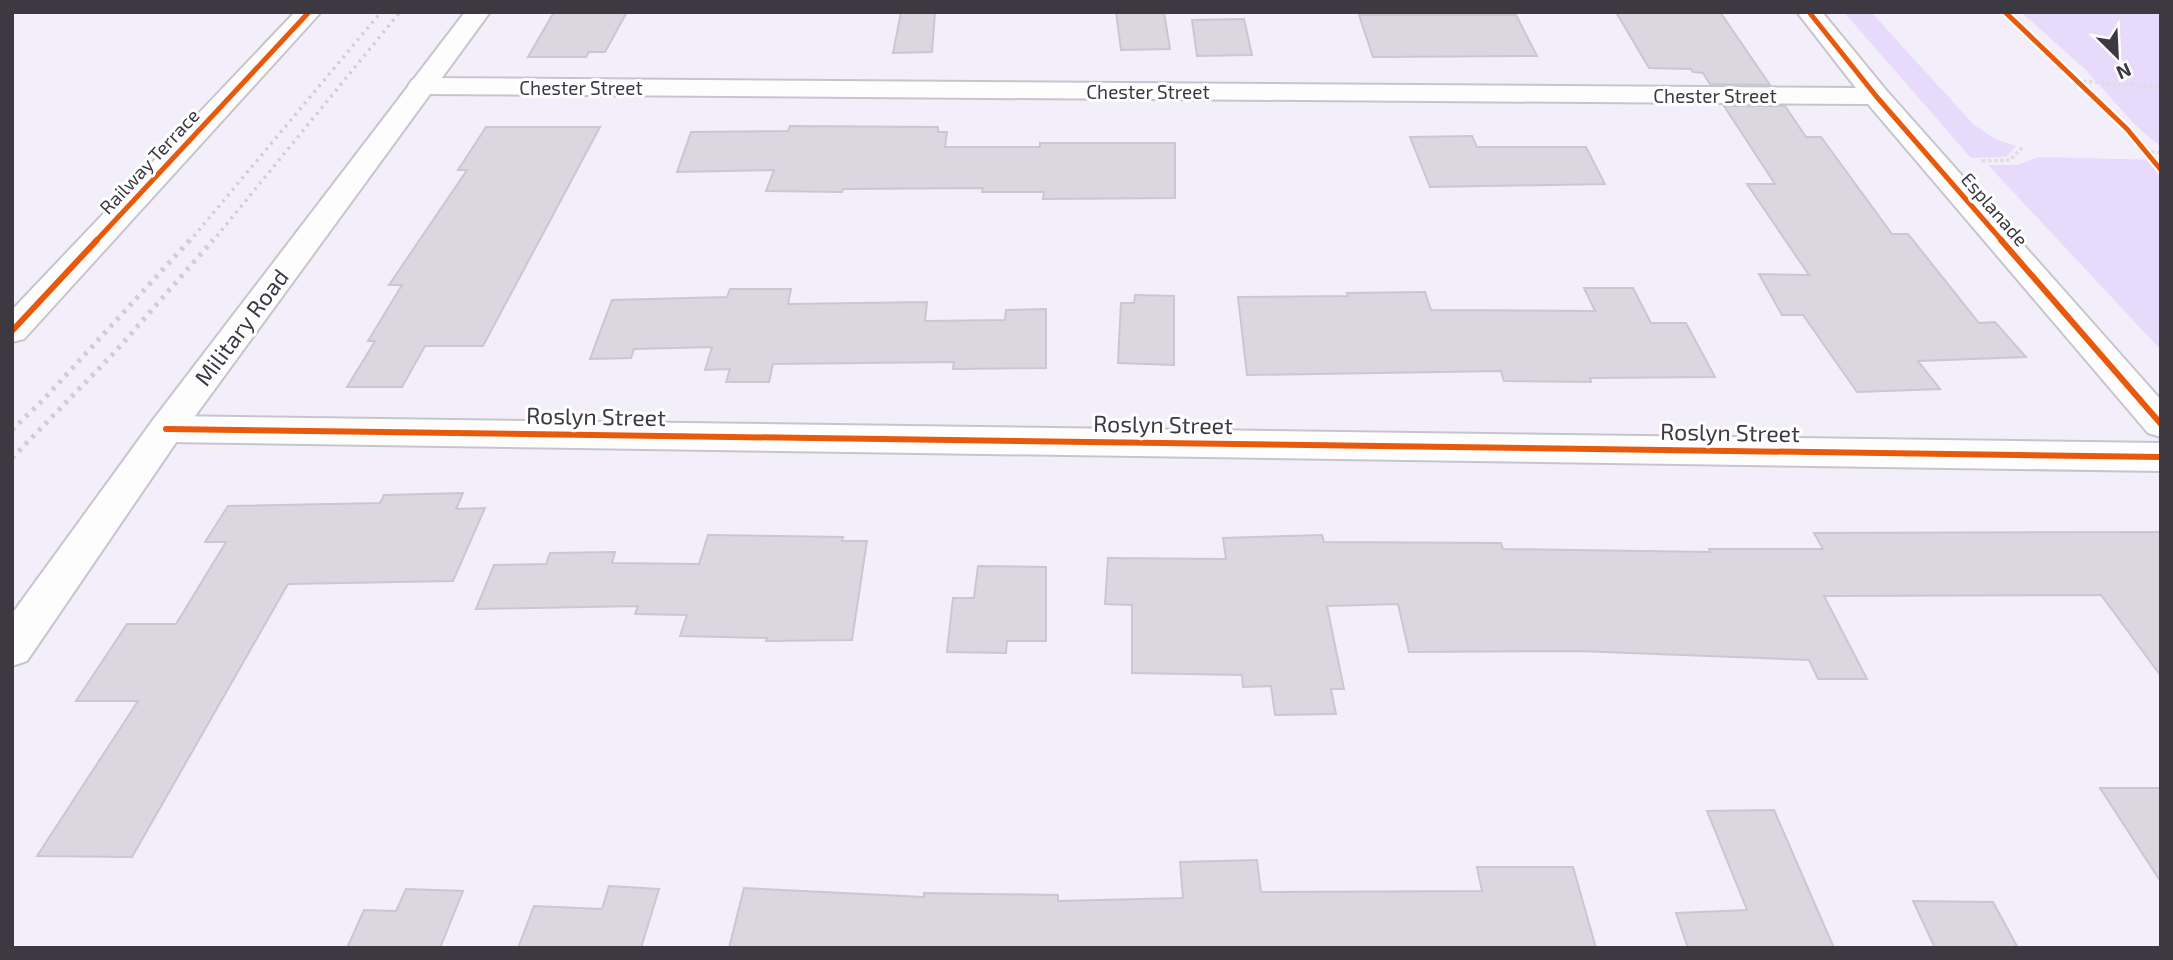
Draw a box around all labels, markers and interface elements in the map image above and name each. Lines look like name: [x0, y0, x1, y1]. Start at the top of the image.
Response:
north arrow: [2082, 21, 2152, 91]
text: N: [2113, 59, 2135, 85]
street label: Chester Street: [519, 76, 643, 99]
street label: Chester Street: [1086, 80, 1210, 103]
street label: Chester Street: [1653, 84, 1777, 107]
street label: Railway Terrace: [94, 103, 204, 219]
street label: Esplanade: [1957, 168, 2033, 250]
street label: Military Road: [188, 263, 294, 391]
street label: Roslyn Street: [526, 401, 666, 431]
street label: Roslyn Street: [1093, 409, 1233, 439]
street label: Roslyn Street: [1660, 417, 1800, 447]

